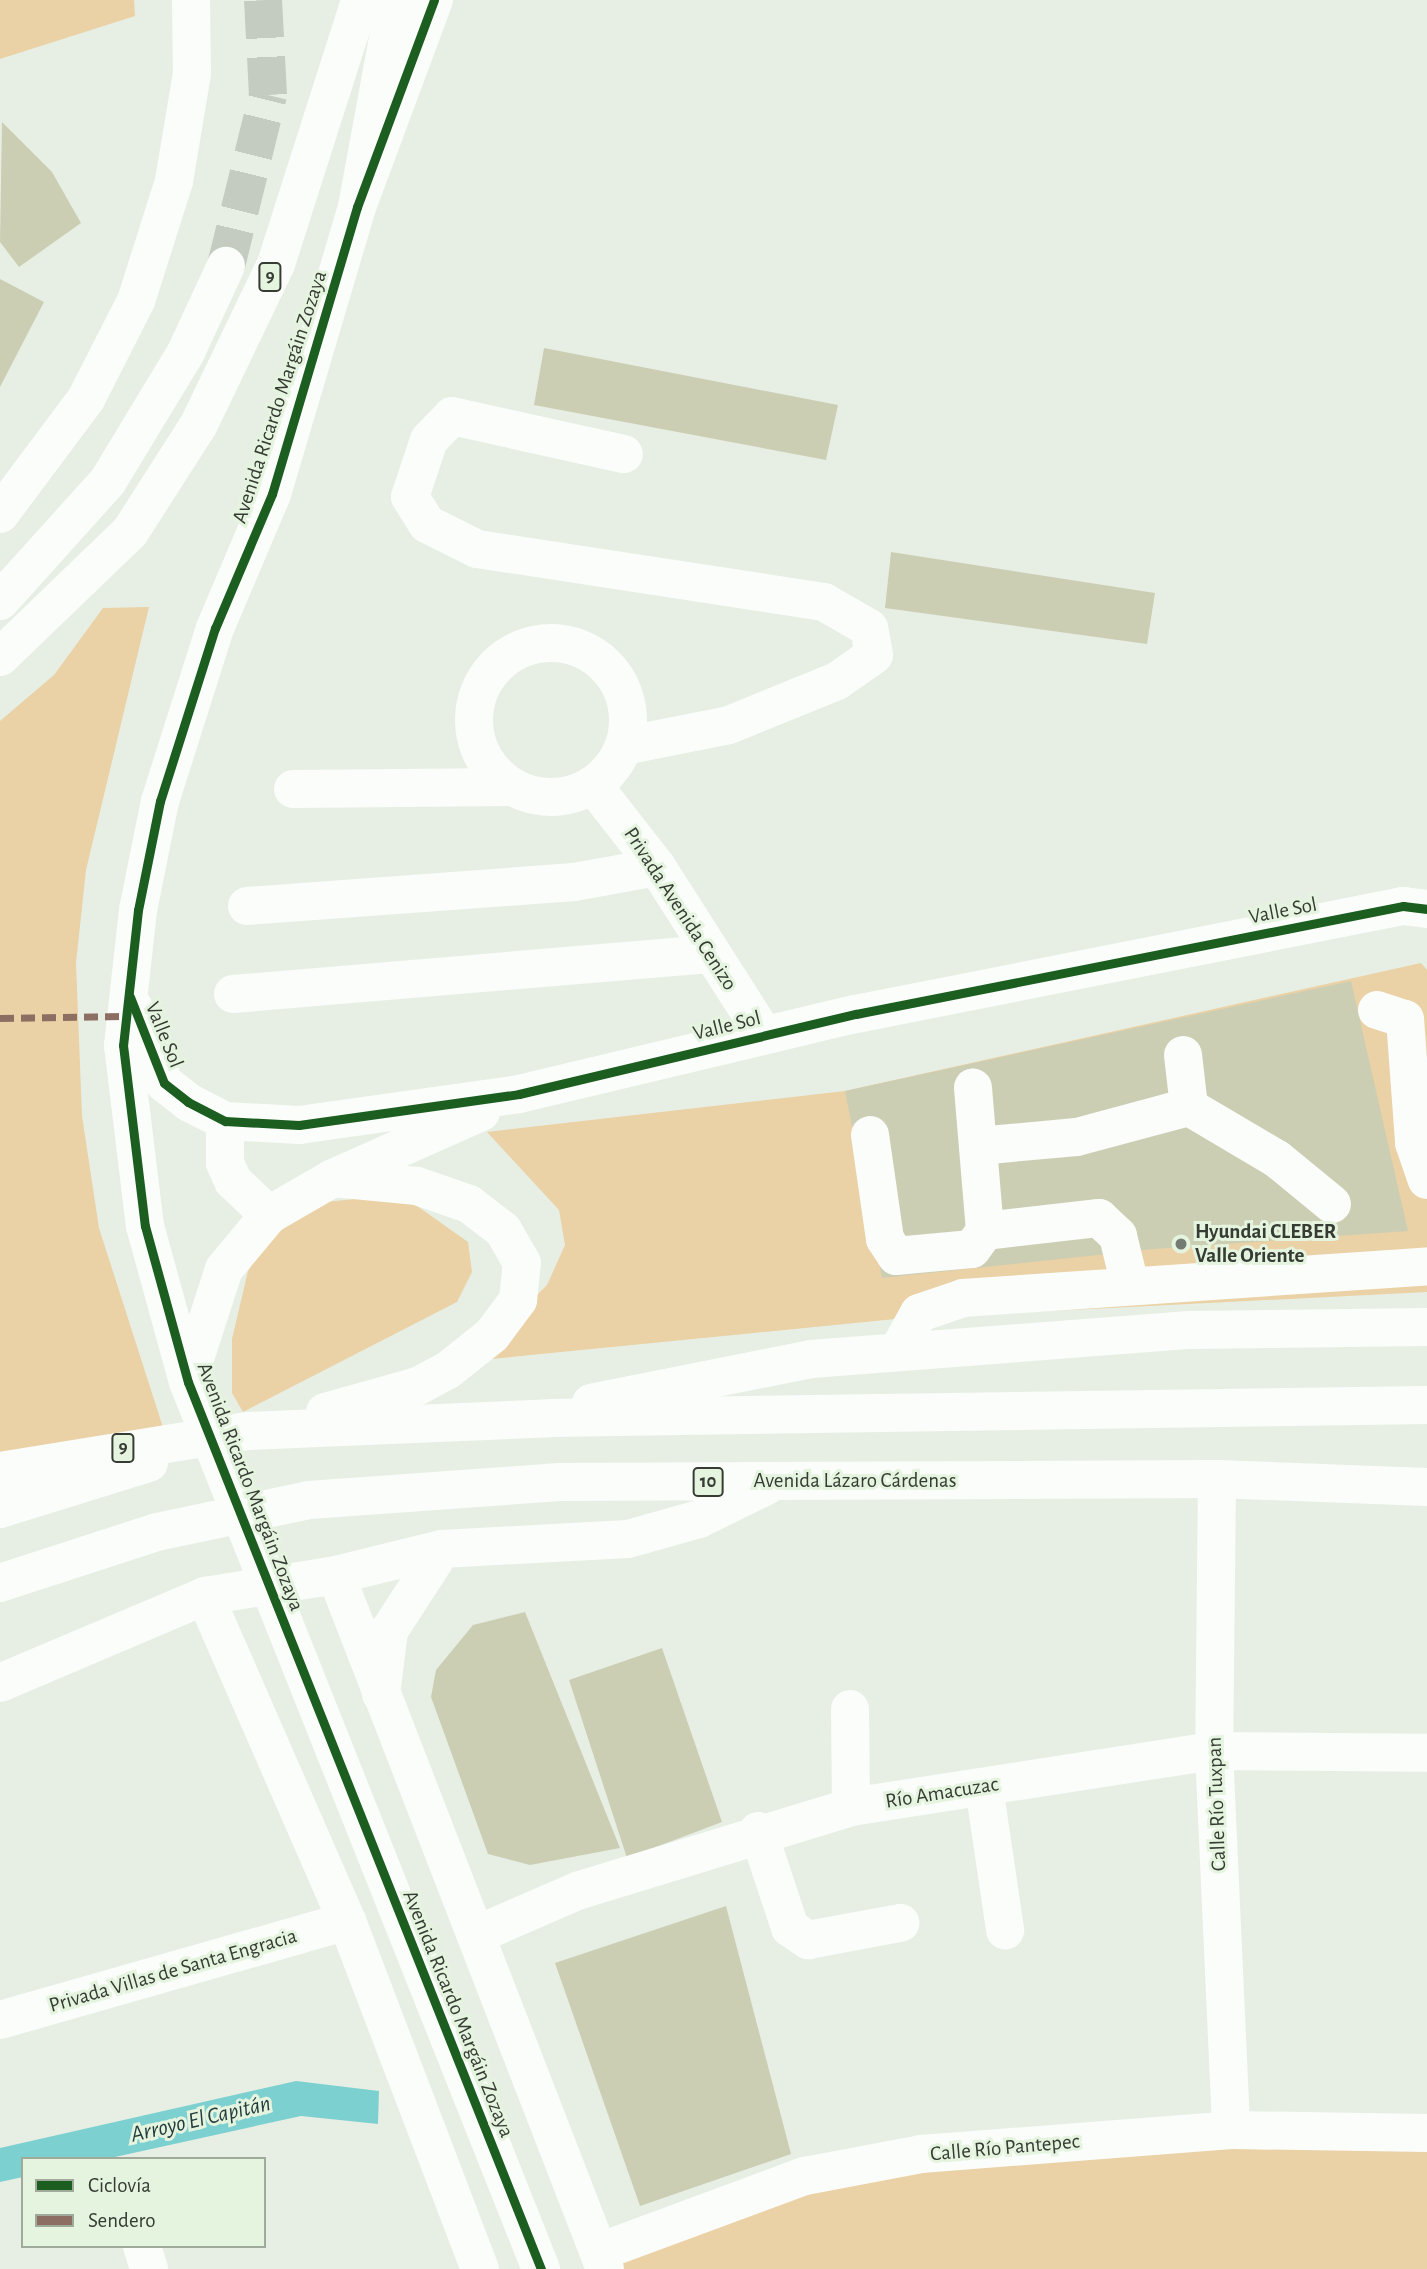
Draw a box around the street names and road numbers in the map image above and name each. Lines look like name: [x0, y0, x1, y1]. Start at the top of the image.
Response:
road number: 9: [258, 262, 282, 292]
street label: Avenida Ricardo Margáin Zozaya: [227, 268, 333, 526]
street label: Privada Avenida Cenizo: [618, 823, 742, 995]
street label: Valle Sol: [1247, 892, 1319, 930]
street label: Valle Sol: [139, 998, 189, 1072]
street label: Valle Sol: [691, 1005, 763, 1047]
street label: Avenida Ricardo Margáin Zozaya: [191, 1359, 309, 1615]
road number: 9: [111, 1432, 135, 1464]
road number: 10: [692, 1466, 724, 1498]
street label: Avenida Lázaro Cárdenas: [753, 1468, 957, 1494]
street label: Calle Río Tuxpan: [1202, 1736, 1232, 1872]
street label: Río Amacuzac: [884, 1772, 1000, 1814]
street label: Avenida Ricardo Margáin Zozaya: [397, 1887, 519, 2141]
street label: Privada Villas de Santa Engracia: [46, 1923, 300, 2019]
street label: Calle Río Pantepec: [929, 2129, 1081, 2167]

